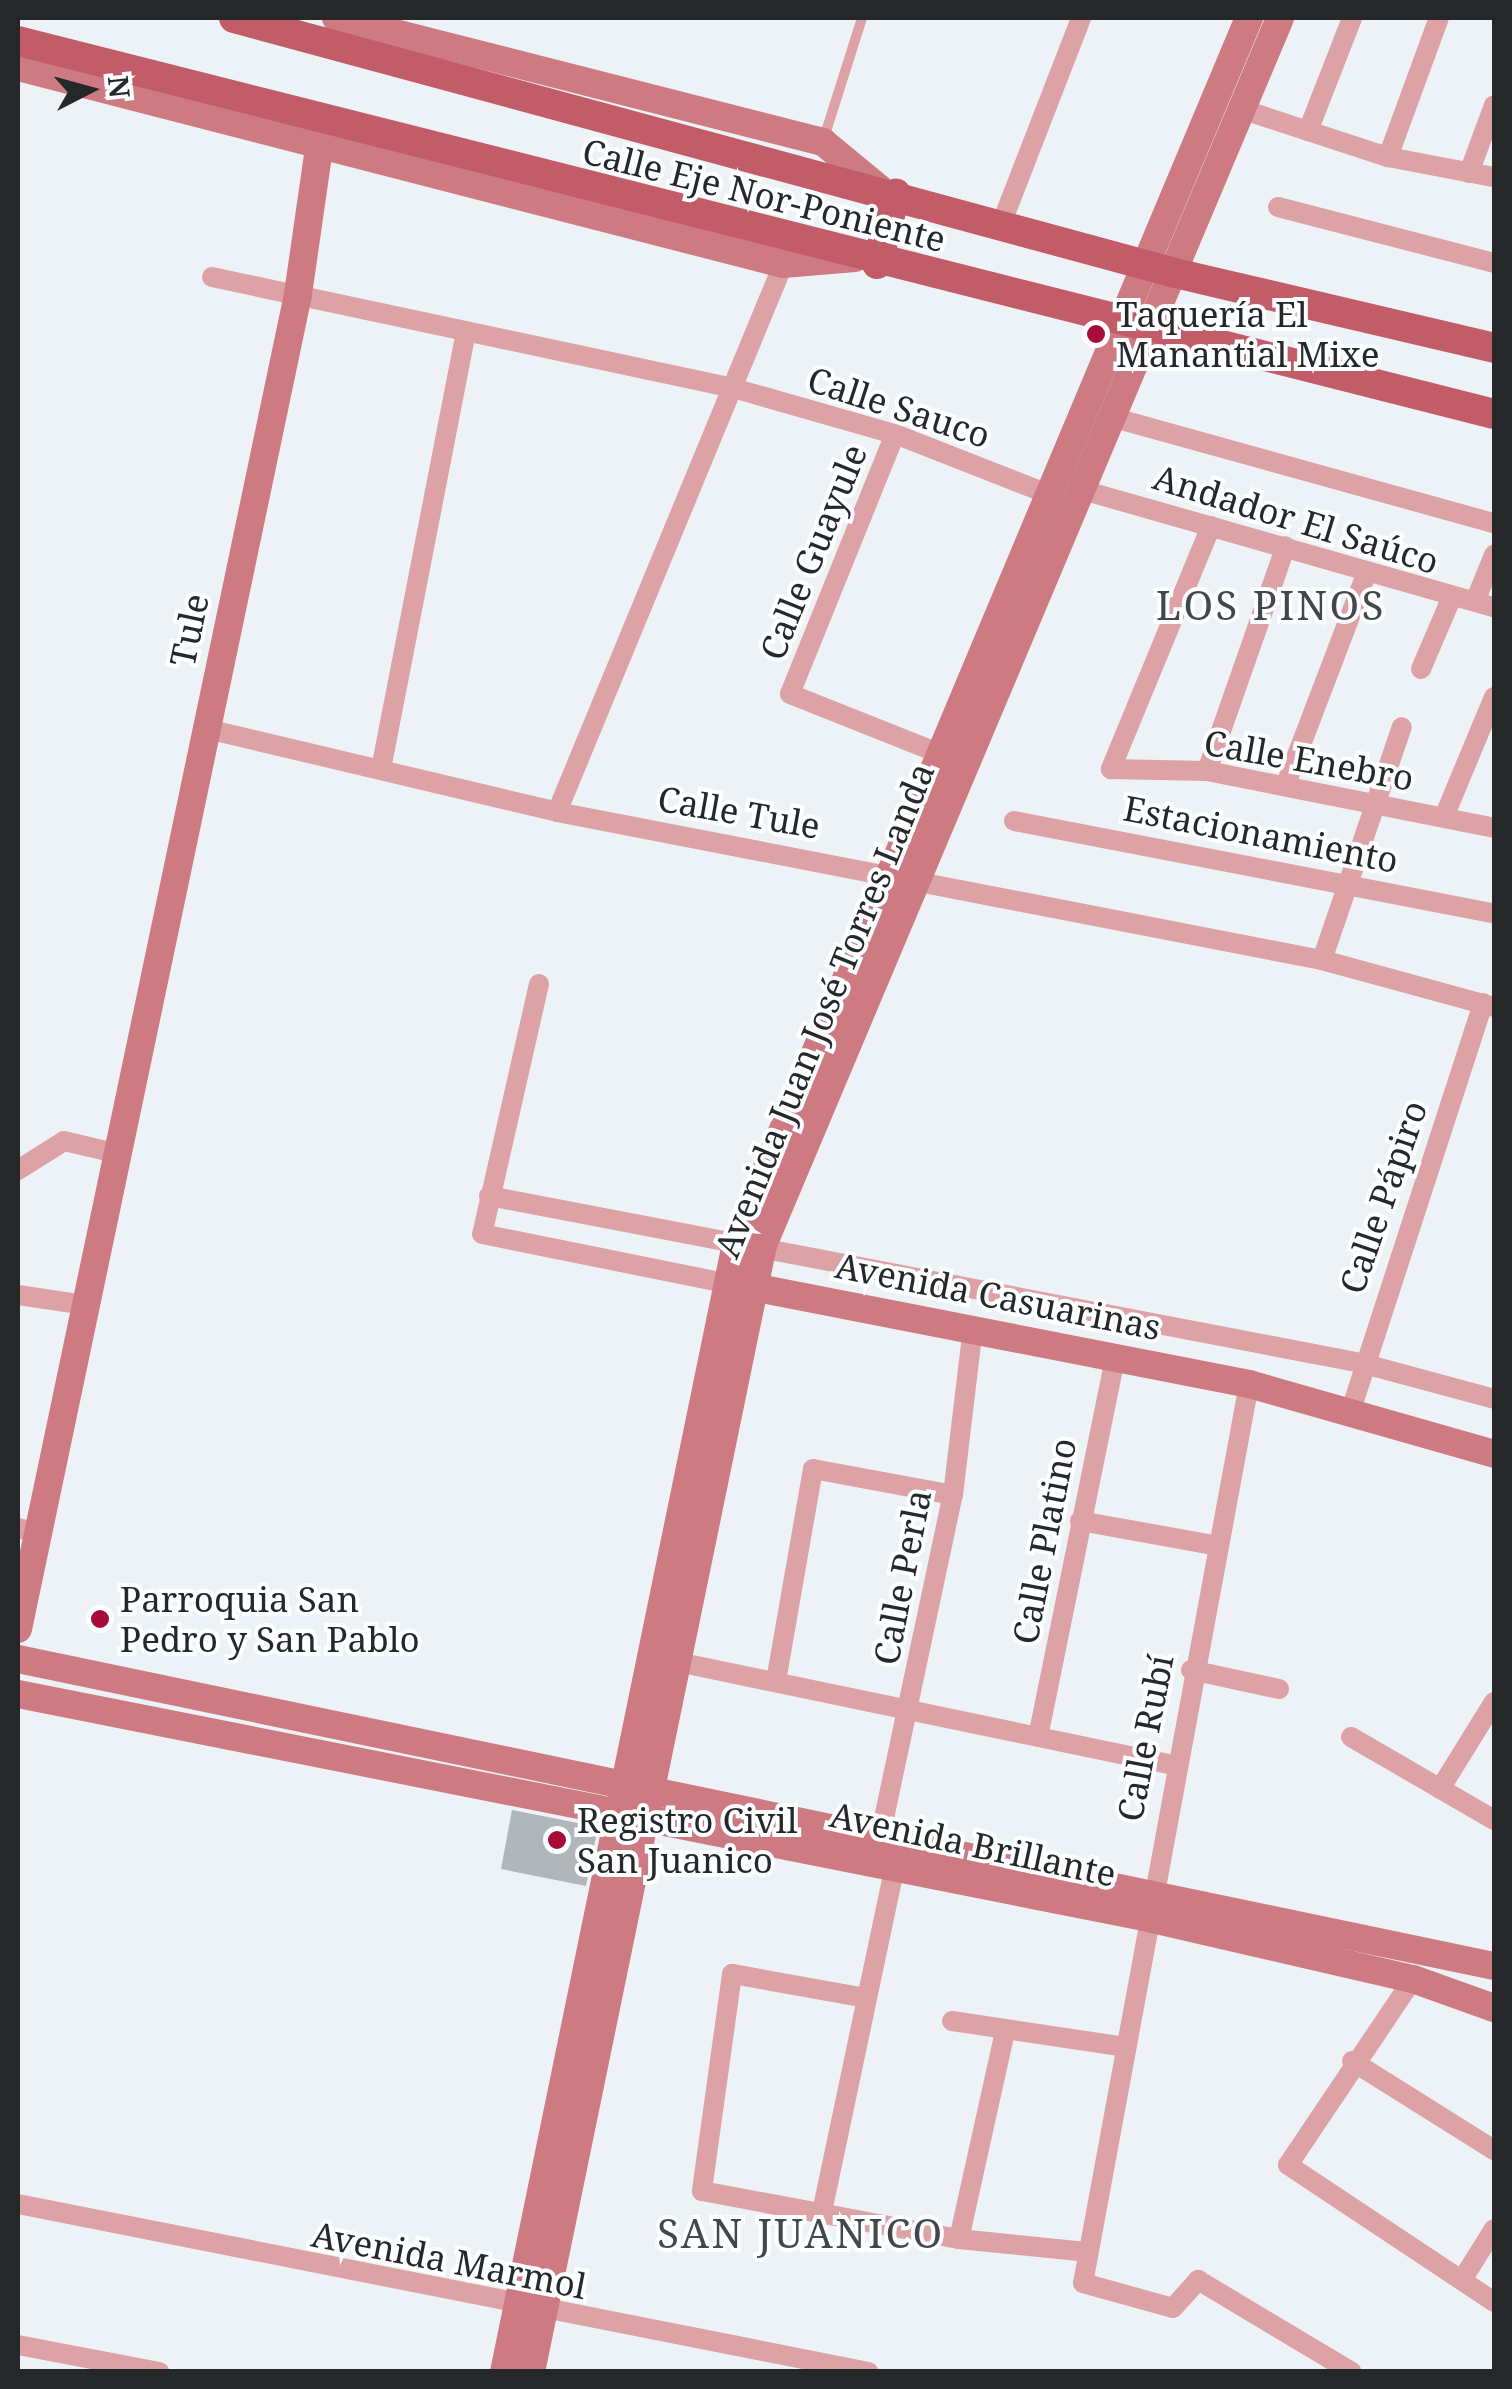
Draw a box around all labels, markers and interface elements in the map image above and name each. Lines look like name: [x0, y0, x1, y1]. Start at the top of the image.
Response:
north arrow: [40, 40, 140, 140]
text: N: [100, 74, 140, 100]
street label: Calle Eje Nor-Poniente: [578, 130, 950, 260]
place label: Taquería El Manantial Mixe: [1116, 293, 1380, 375]
marker: Taquería El Manantial Mixe: [1085, 323, 1107, 345]
street label: Calle Sauco: [803, 358, 995, 456]
street label: Calle Guayule: [751, 438, 875, 666]
street label: Andador El Saúco: [1148, 456, 1444, 582]
district label: LOS PINOS: [1156, 581, 1386, 629]
street label: Tule: [161, 590, 217, 670]
street label: Calle Enebro: [1201, 721, 1417, 799]
street label: Avenida Juan José Torres Landa: [705, 757, 943, 1263]
street label: Calle Tule: [655, 777, 823, 847]
street label: Estacionamiento: [1120, 787, 1402, 881]
street label: Calle Pápiro: [1330, 1095, 1436, 1299]
street label: Avenida Casuarinas: [832, 1244, 1164, 1348]
street label: Calle Platino: [1003, 1435, 1085, 1647]
street label: Calle Perla: [864, 1486, 940, 1668]
place label: Parroquia San Pedro y San Pablo: [120, 1578, 420, 1660]
marker: Parroquia San Pedro y San Pablo: [89, 1608, 111, 1630]
street label: Calle Rubí: [1108, 1651, 1182, 1825]
street label: Avenida Brillante: [826, 1793, 1120, 1895]
place label: Registro Civil San Juanico: [577, 1799, 798, 1881]
marker: Registro Civil San Juanico: [546, 1829, 568, 1851]
district label: SAN JUANICO: [657, 2209, 945, 2257]
street label: Avenida Marmol: [308, 2213, 590, 2307]

